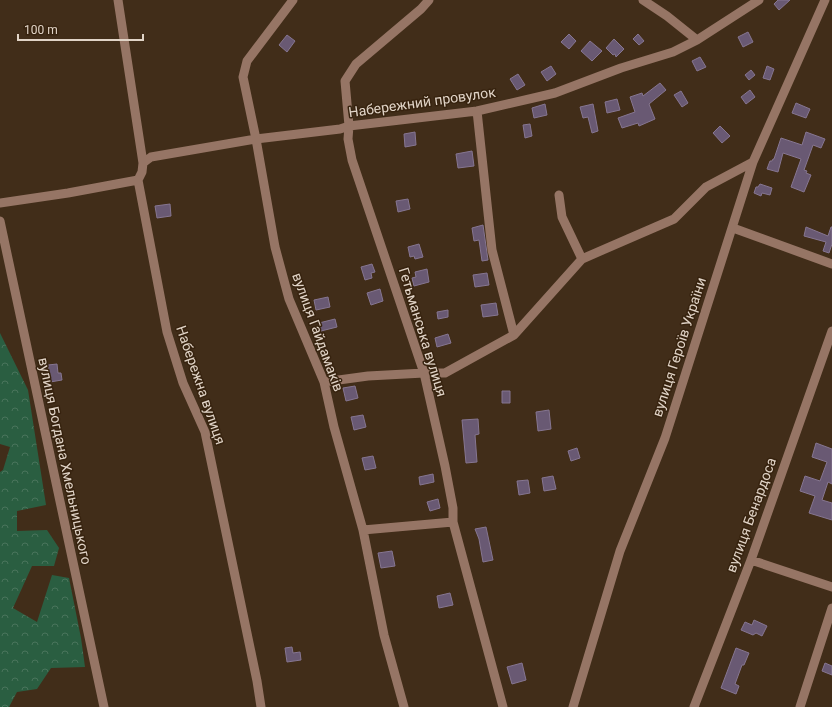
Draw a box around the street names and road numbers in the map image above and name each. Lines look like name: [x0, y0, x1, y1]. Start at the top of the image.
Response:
street label: Набережний провулок: [347, 84, 497, 120]
street label: Гетьманська вулиця: [396, 265, 450, 399]
street label: вулиця Гайдамаків: [289, 271, 347, 393]
street label: вулиця Героїв України: [649, 275, 709, 419]
street label: Набережна вулиця: [173, 324, 229, 446]
street label: вулиця Богдана Хмельницького: [35, 356, 95, 566]
street label: вулиця Бенардоса: [723, 455, 779, 575]

